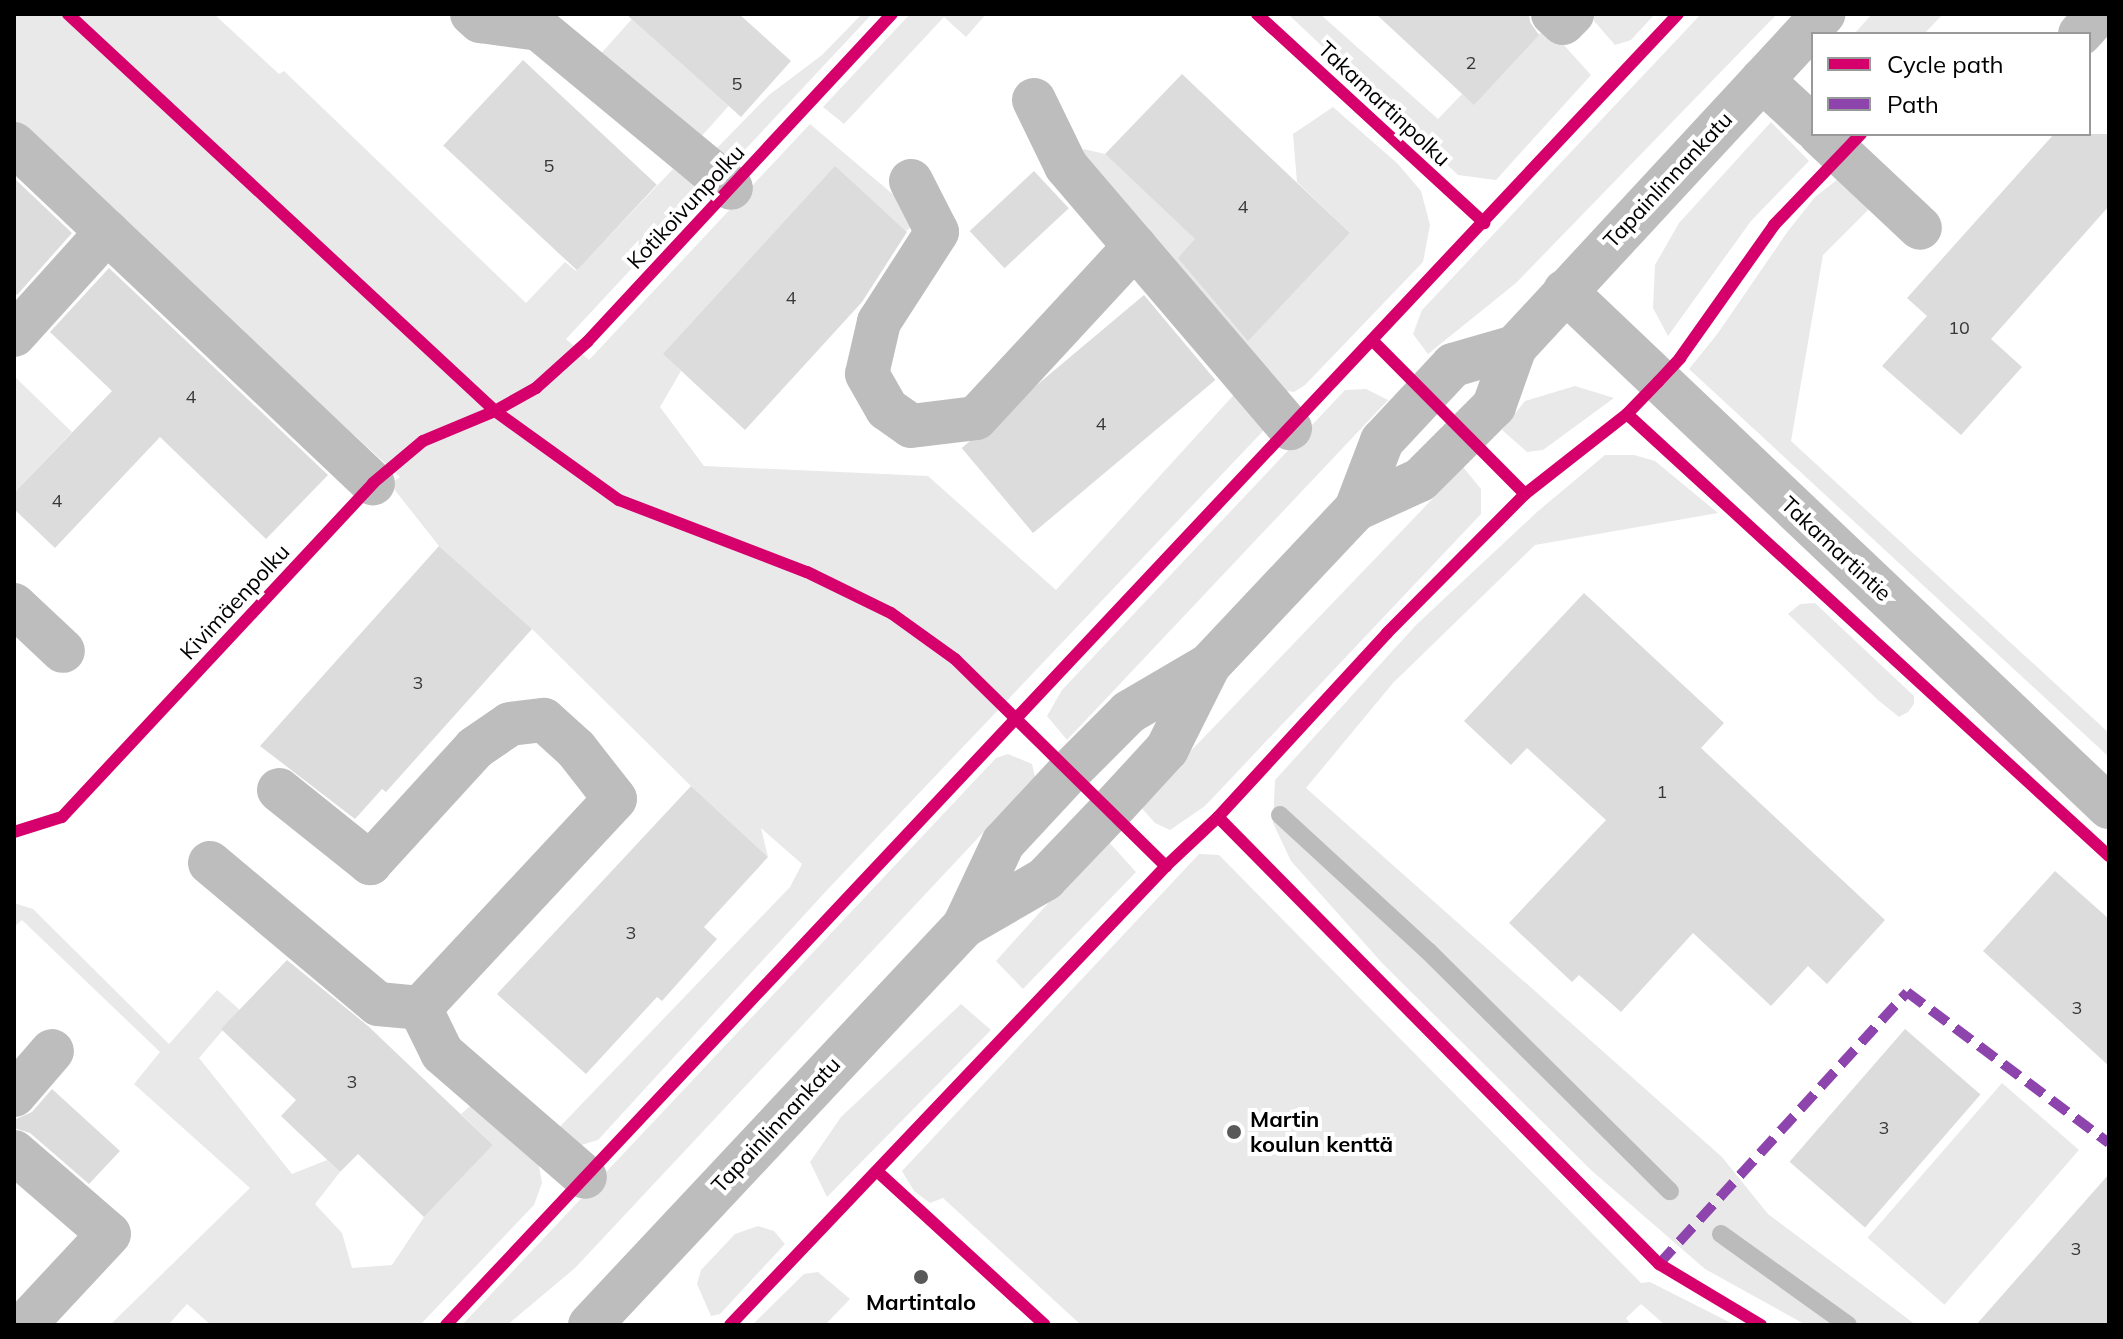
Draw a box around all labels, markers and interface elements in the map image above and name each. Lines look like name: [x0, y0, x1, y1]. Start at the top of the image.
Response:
legend: [1811, 32, 2091, 136]
street label: Takamartinpolku: [1312, 36, 1456, 172]
text: Cycle path: [1887, 49, 2004, 79]
house number: 2: [1466, 52, 1476, 74]
house number: 5: [732, 73, 742, 95]
text: Path: [1887, 89, 1939, 119]
street label: Tapainlinnankatu: [1598, 106, 1738, 254]
street label: Kotikoivunpolku: [622, 139, 750, 275]
house number: 5: [544, 155, 554, 177]
house number: 4: [1238, 196, 1248, 218]
house number: 4: [786, 287, 796, 309]
house number: 10: [1948, 317, 1970, 339]
house number: 4: [186, 386, 196, 408]
house number: 4: [1096, 413, 1106, 435]
house number: 4: [52, 490, 62, 512]
street label: Takamartintie: [1775, 491, 1897, 607]
street label: Kivimäenpolku: [175, 539, 295, 665]
house number: 3: [413, 672, 423, 694]
house number: 1: [1657, 781, 1667, 803]
house number: 3: [626, 922, 636, 944]
house number: 3: [2072, 997, 2082, 1019]
street label: Tapainlinnankatu: [706, 1051, 846, 1199]
house number: 3: [347, 1071, 357, 1093]
place label: Martin koulun kenttä: [1250, 1106, 1393, 1158]
house number: 3: [1879, 1117, 1889, 1139]
marker: Martin koulun kenttä: [1225, 1123, 1243, 1141]
house number: 3: [2071, 1238, 2081, 1260]
marker: Martintalo: [912, 1268, 930, 1286]
place label: Martintalo: [866, 1290, 976, 1316]

